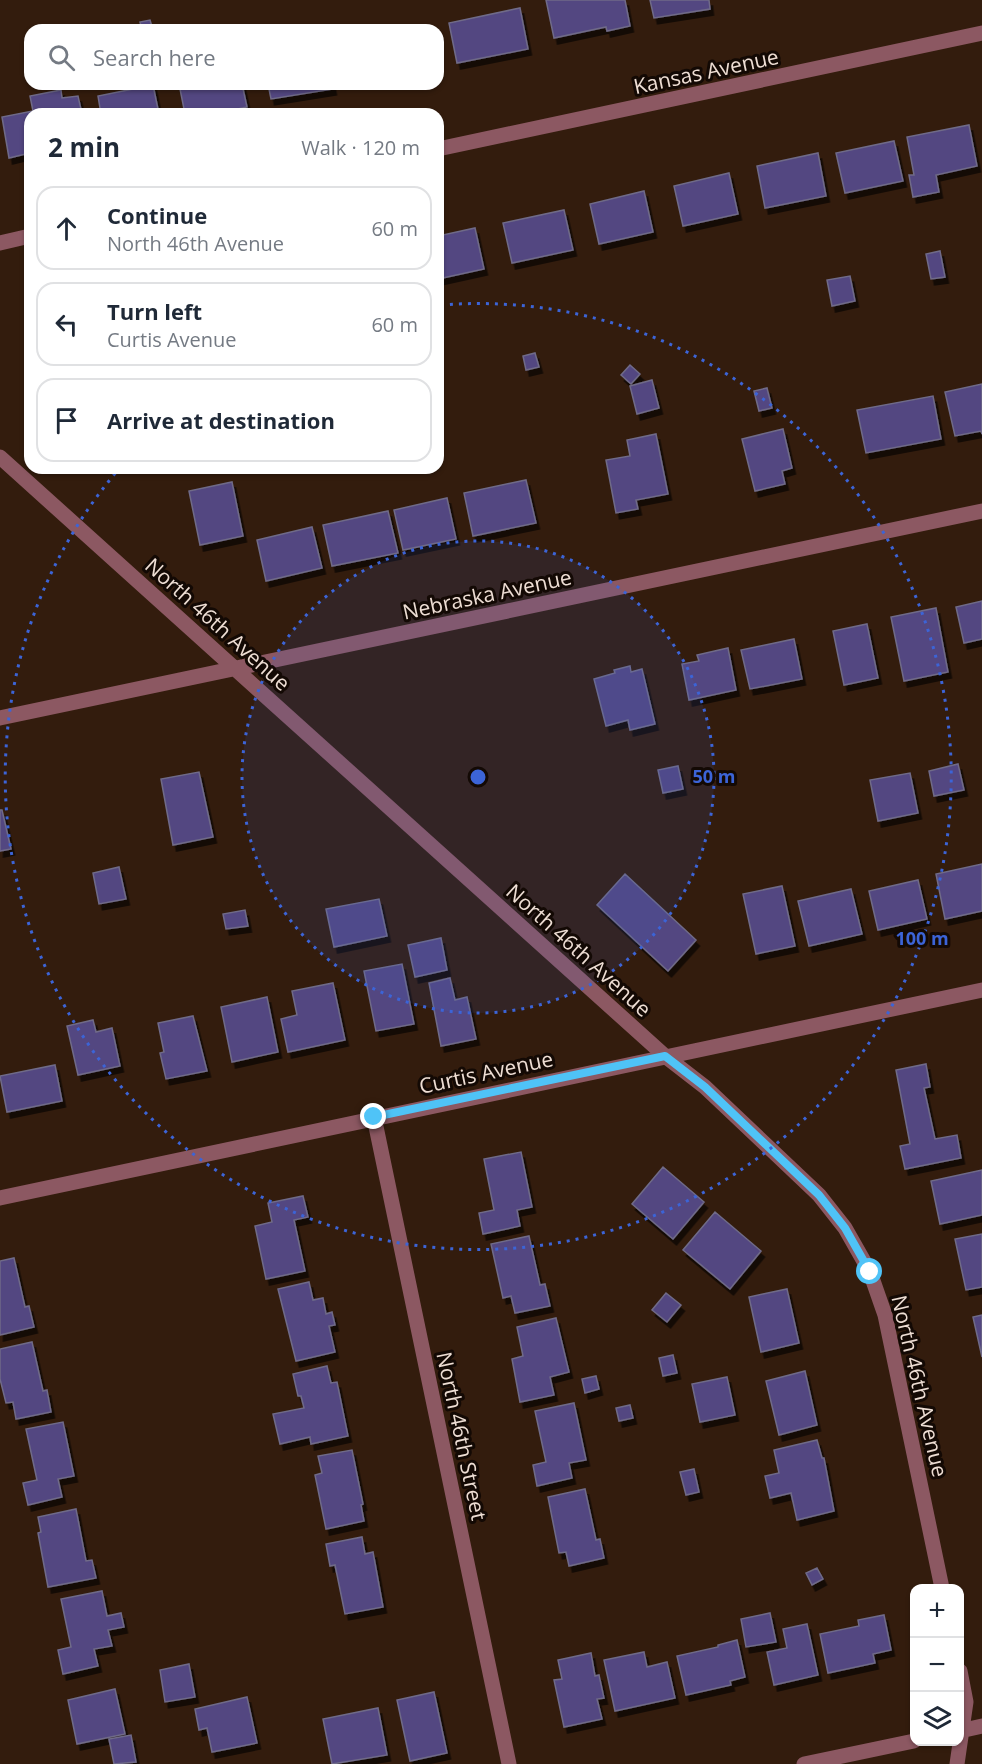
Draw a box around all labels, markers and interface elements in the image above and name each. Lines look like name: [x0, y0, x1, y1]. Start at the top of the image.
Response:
search box: [24, 24, 444, 90]
icon: search: [45, 41, 78, 74]
text: Search here: [93, 42, 216, 72]
street label: Kansas Avenue: [631, 42, 781, 100]
text: 2 min: [48, 129, 120, 165]
text: Walk · 120 m: [301, 134, 420, 161]
text: Continue: [107, 200, 207, 230]
icon: ahead: [50, 212, 83, 245]
text: 60 m: [371, 215, 418, 242]
text: North 46th Avenue: [107, 230, 284, 257]
text: Turn left: [107, 296, 202, 326]
icon: left: [50, 308, 83, 341]
text: 60 m: [371, 311, 418, 338]
text: Curtis Avenue: [107, 326, 237, 353]
icon: arrive: [50, 404, 83, 437]
text: Arrive at destination: [107, 405, 335, 435]
street label: North 46th Avenue: [140, 551, 296, 697]
street label: Nebraska Avenue: [400, 562, 574, 626]
text: 50 m: [693, 764, 735, 788]
centre of rings: [468, 767, 488, 787]
street label: North 46th Avenue: [501, 877, 657, 1023]
text: 100 m: [895, 926, 949, 950]
street label: Curtis Avenue: [417, 1044, 555, 1100]
route end: [360, 1103, 386, 1129]
route start: [856, 1258, 882, 1284]
street label: North 46th Avenue: [885, 1292, 955, 1480]
street label: North 46th Street: [430, 1349, 494, 1523]
map controls: [910, 1584, 964, 1746]
button: +: [910, 1584, 964, 1638]
button: −: [910, 1638, 964, 1692]
button: layers: [910, 1692, 964, 1746]

